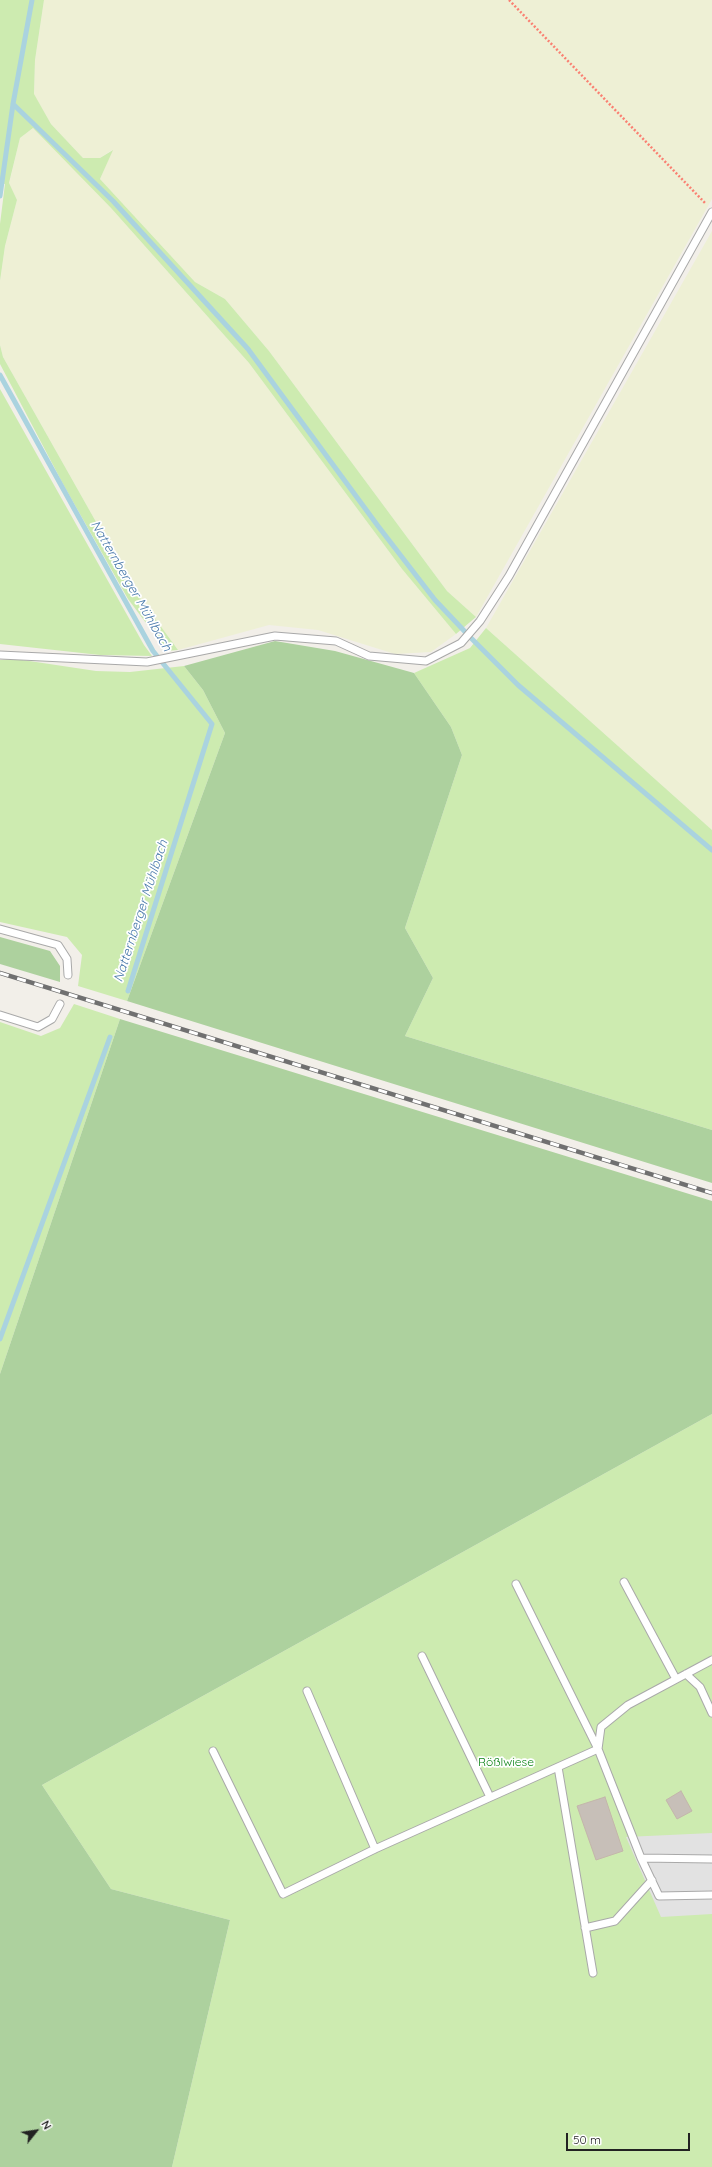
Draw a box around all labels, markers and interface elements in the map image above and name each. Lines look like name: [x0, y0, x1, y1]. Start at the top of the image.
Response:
water label: Natternberger Mühlbach: [87, 518, 175, 654]
water label: Natternberger Mühlbach: [111, 838, 171, 984]
park label: Rößlwiese: [478, 1755, 534, 1769]
north arrow: [16, 2111, 56, 2151]
text: N: [38, 2118, 54, 2132]
scale bar: [568, 2125, 692, 2151]
text: 50 m: [573, 2132, 601, 2147]

